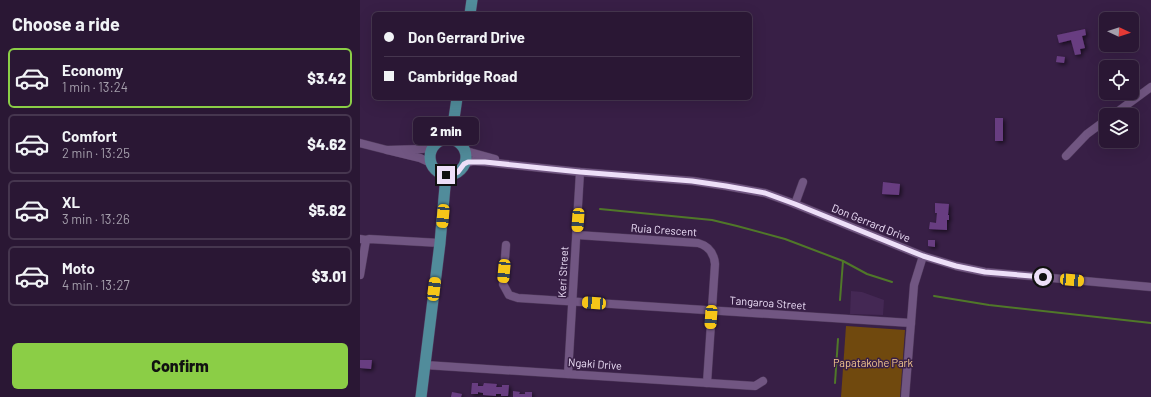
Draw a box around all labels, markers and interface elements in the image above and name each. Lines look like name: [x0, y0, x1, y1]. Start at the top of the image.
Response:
north arrow: [1099, 12, 1139, 52]
map controls: [1099, 12, 1139, 148]
text: Choose a ride: [12, 13, 120, 35]
text: Don Gerrard Drive: [408, 28, 525, 46]
icon: car: [14, 60, 50, 96]
button: locate: [1099, 60, 1139, 100]
text: Economy: [62, 61, 123, 79]
text: Cambridge Road: [408, 67, 517, 85]
text: $3.42: [307, 69, 346, 87]
text: 1 min · 13:24: [62, 79, 128, 95]
button: layers: [1099, 108, 1139, 148]
callout: 2 min: [413, 117, 479, 145]
text: 2 min: [430, 123, 462, 139]
icon: car: [14, 126, 50, 162]
text: Comfort: [62, 127, 117, 145]
text: $4.62: [307, 135, 346, 153]
text: 2 min · 13:25: [62, 145, 130, 161]
route end: [437, 166, 455, 184]
icon: car: [14, 192, 50, 228]
text: XL: [62, 193, 80, 211]
text: $5.82: [308, 201, 346, 219]
street label: Don Gerrard Drive: [830, 201, 913, 244]
car: [436, 204, 450, 228]
car: [571, 208, 585, 232]
text: 3 min · 13:26: [62, 211, 130, 227]
street label: Ruia Crescent: [630, 221, 698, 238]
street label: Keri Street: [555, 246, 570, 298]
icon: car: [14, 258, 50, 294]
text: Moto: [62, 259, 95, 277]
car: [497, 259, 511, 283]
text: $3.01: [312, 267, 346, 285]
route start: [1034, 268, 1052, 286]
car: [1060, 273, 1084, 287]
car: [427, 276, 441, 302]
text: 4 min · 13:27: [62, 277, 130, 293]
street label: Tangaroa Street: [729, 293, 807, 312]
car: [582, 296, 606, 310]
car: [704, 305, 718, 329]
button: Confirm: [12, 343, 348, 389]
street label: Ngaki Drive: [568, 355, 623, 372]
park label: Papatakohe Park: [833, 356, 914, 369]

